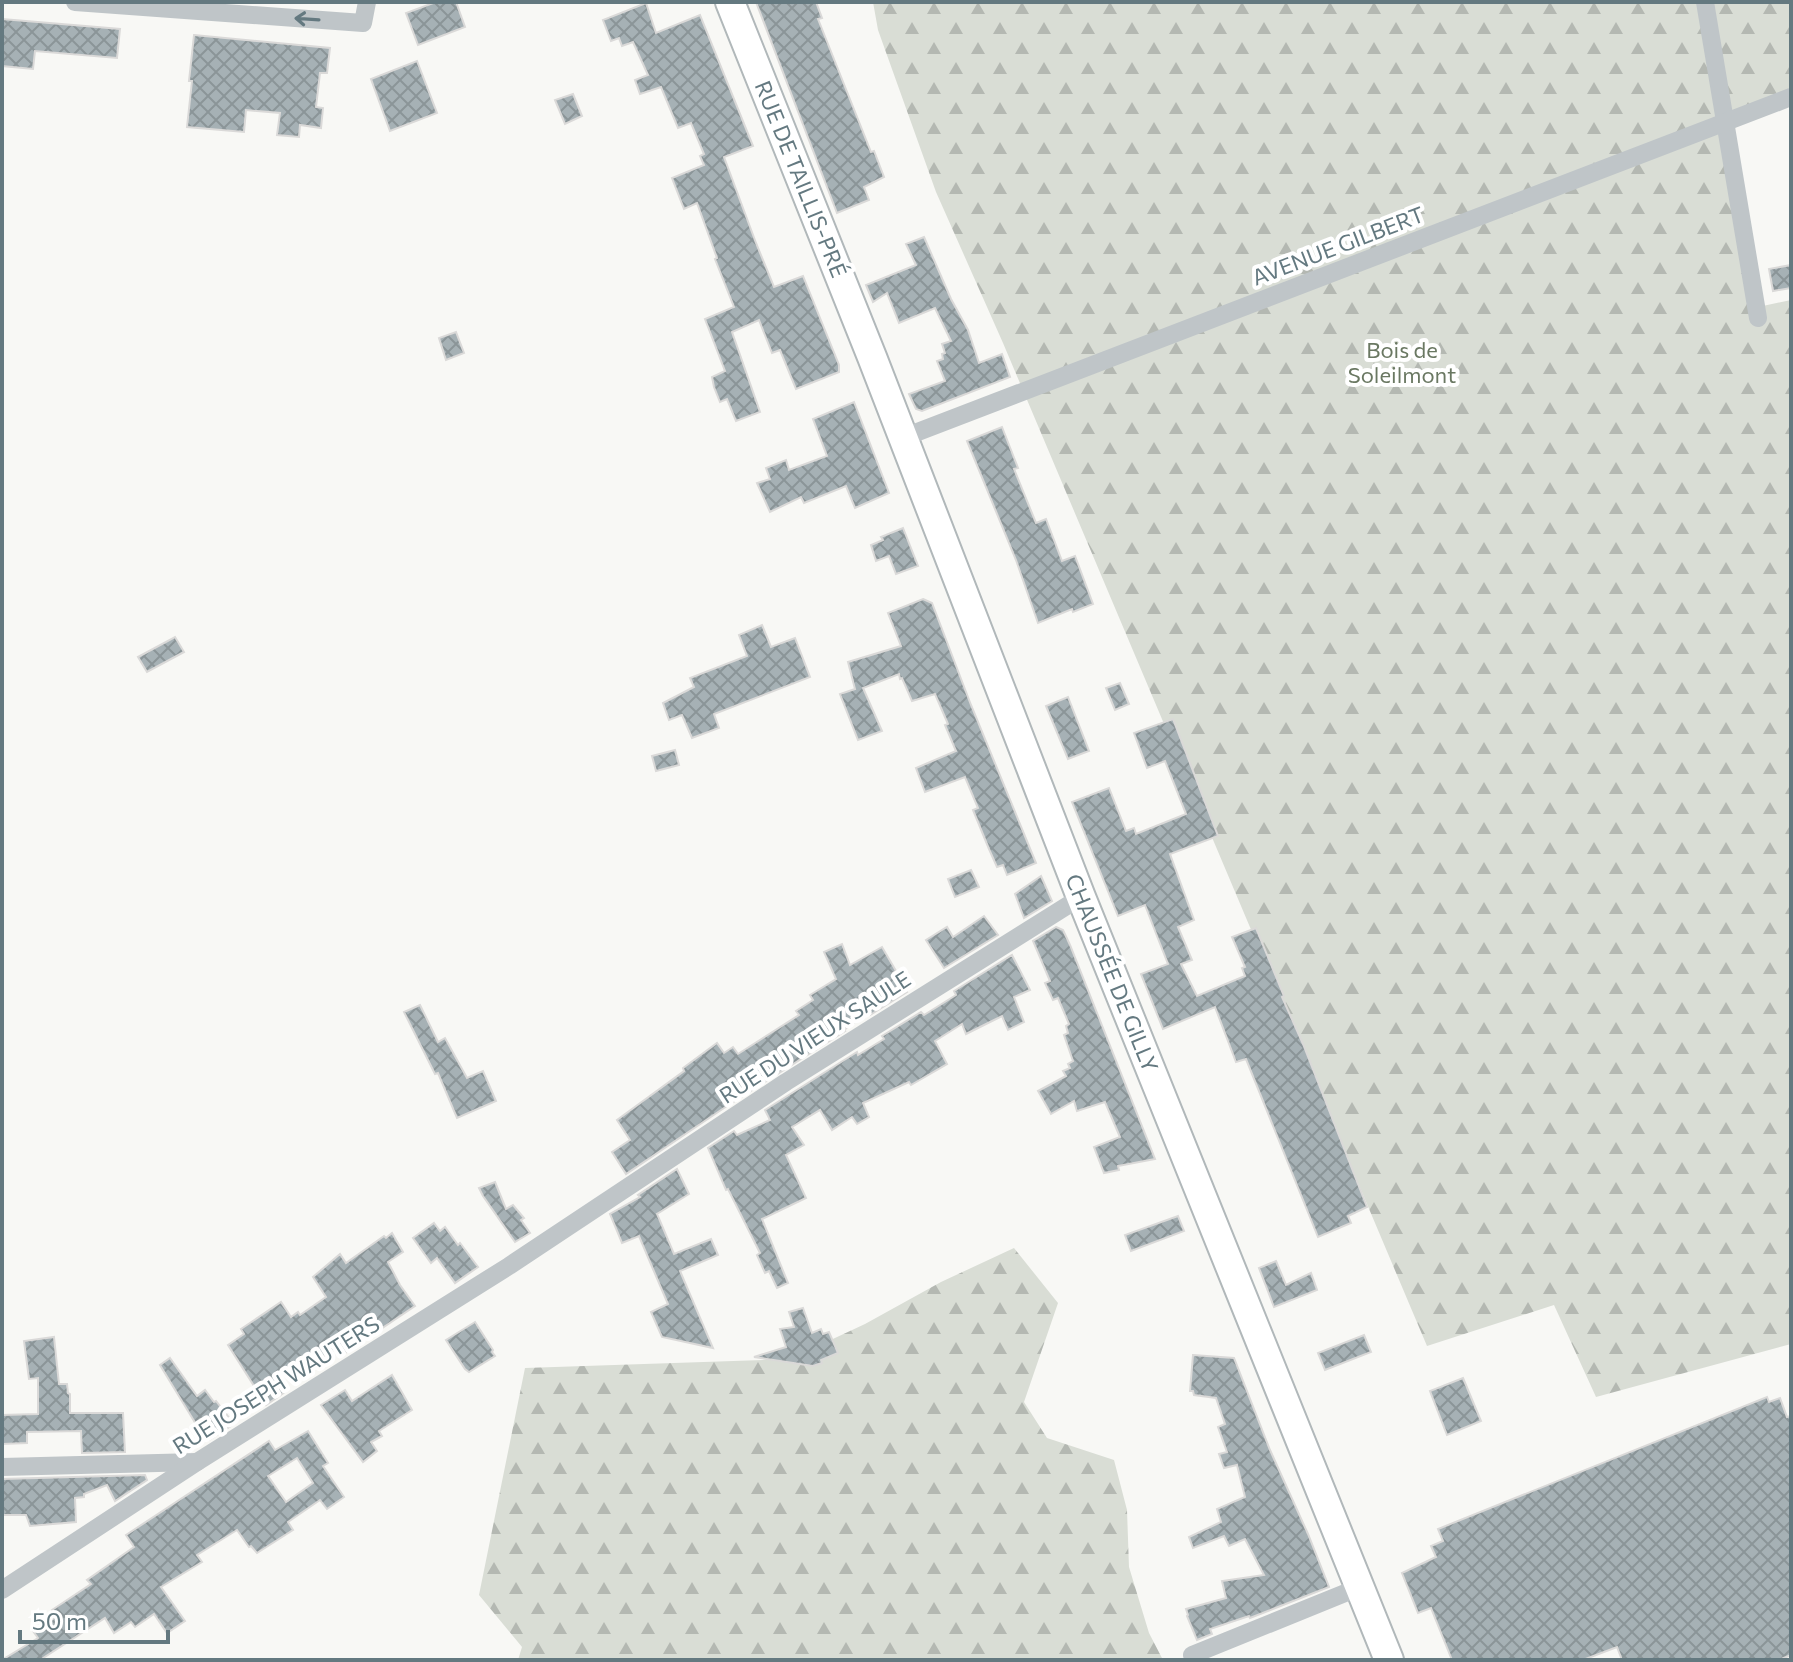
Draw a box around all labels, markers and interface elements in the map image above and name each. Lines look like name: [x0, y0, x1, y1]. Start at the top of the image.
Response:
one-way arrow: [294, 11, 320, 26]
street label: RUE DE TAILLIS-PRÉ: [750, 77, 853, 281]
street label: AVENUE GILBERT: [1248, 200, 1428, 291]
park label: Bois de Soleilmont: [1348, 336, 1456, 388]
street label: CHAUSSÉE DE GILLY: [1060, 870, 1165, 1076]
street label: RUE DU VIEUX SAULE: [714, 965, 916, 1109]
street label: RUE JOSEPH WAUTERS: [167, 1310, 384, 1459]
scale bar: [20, 1594, 168, 1644]
text: 50 m: [32, 1606, 87, 1635]

